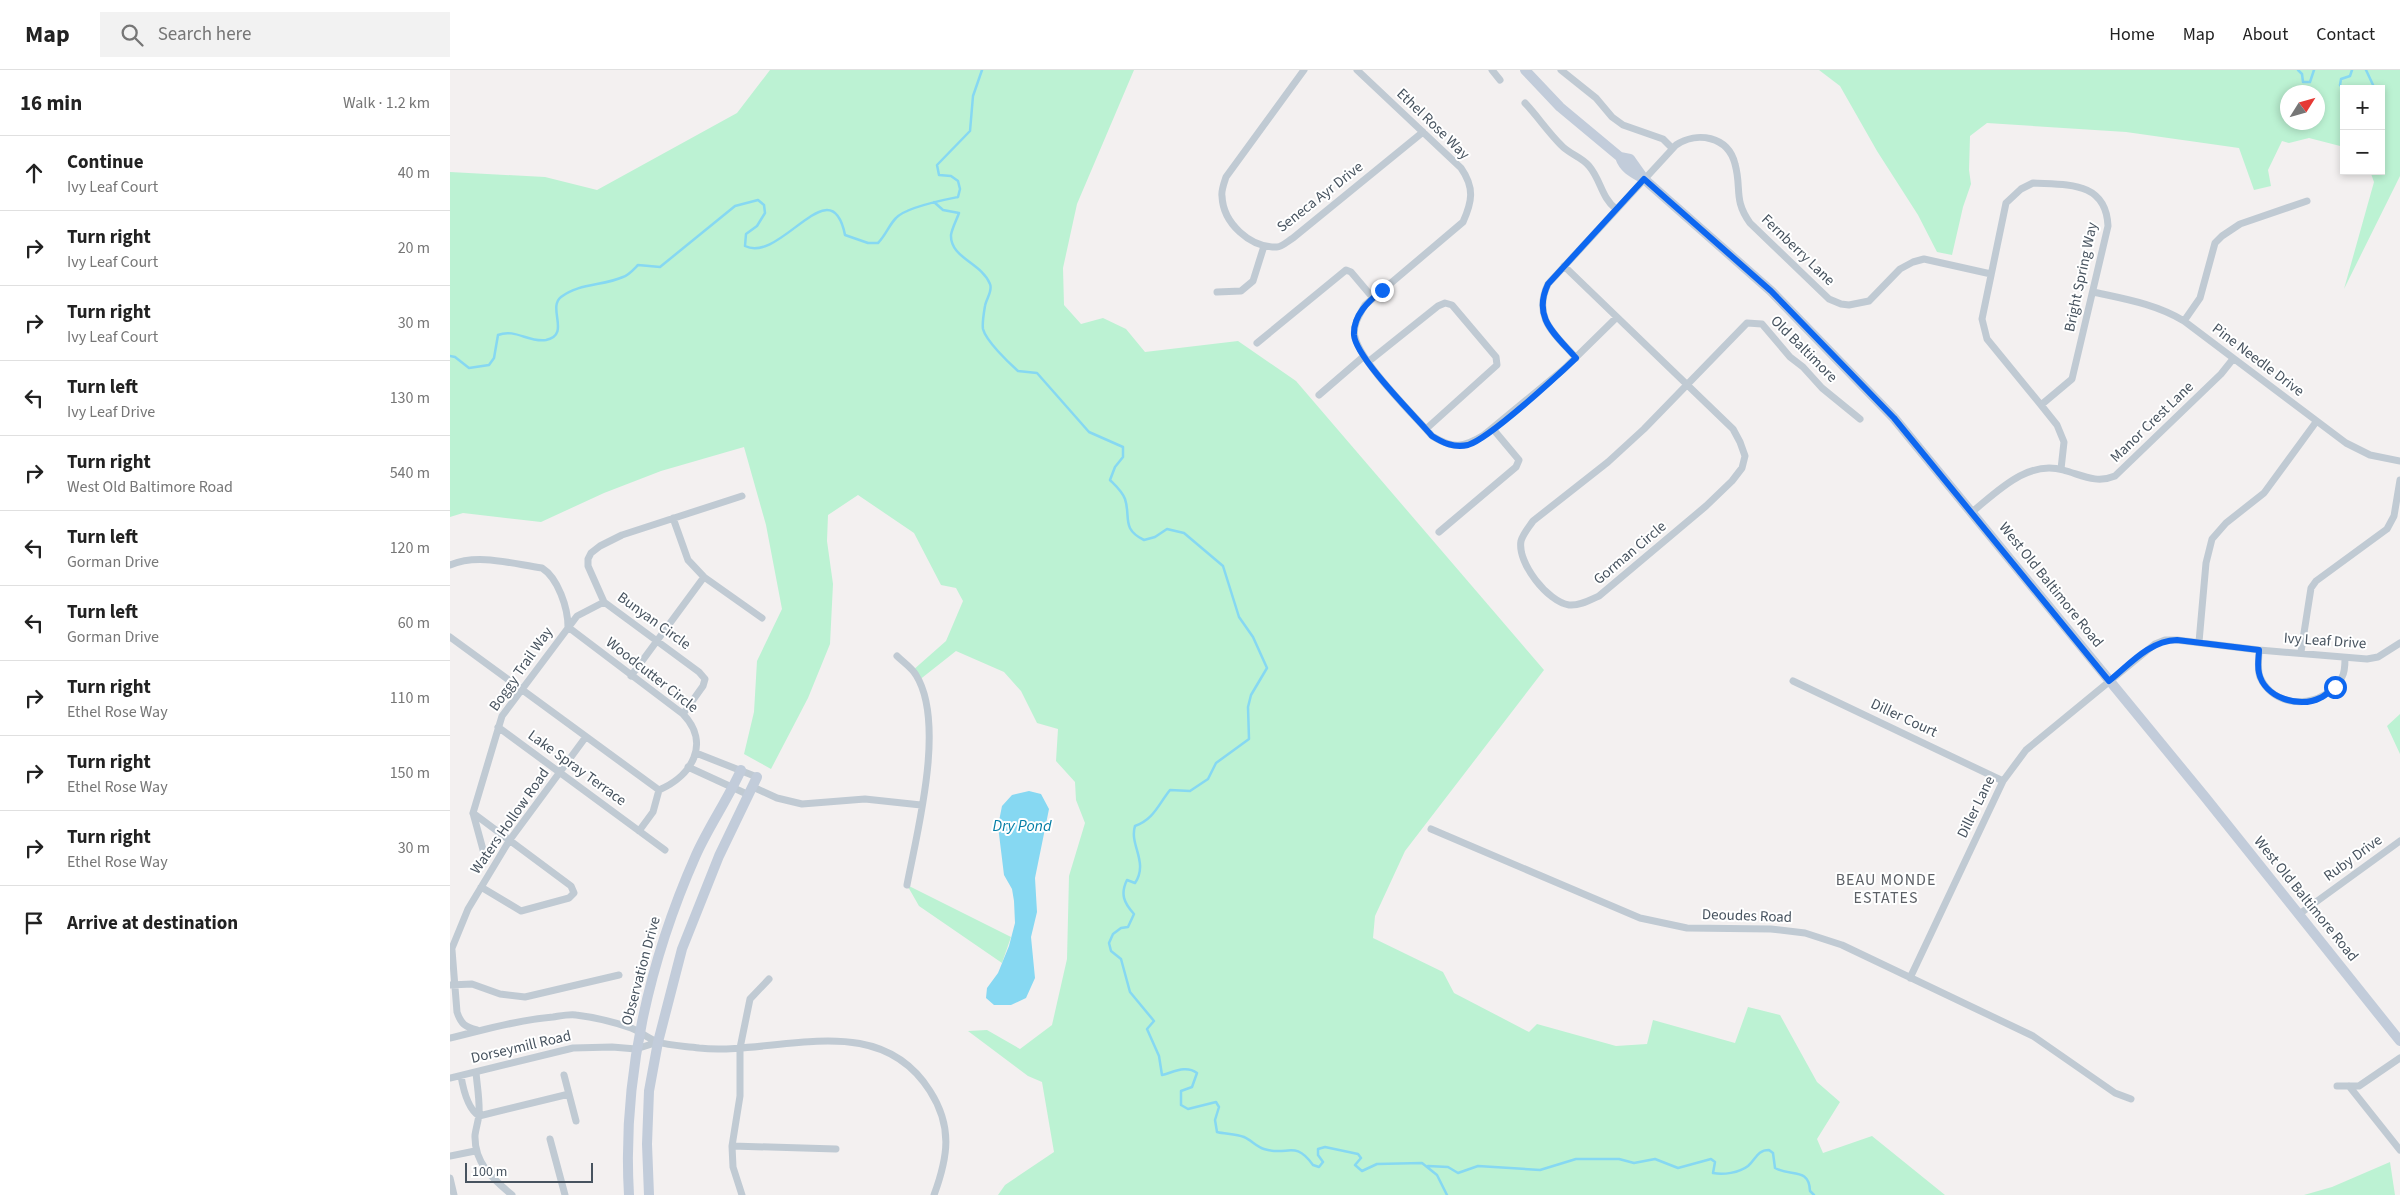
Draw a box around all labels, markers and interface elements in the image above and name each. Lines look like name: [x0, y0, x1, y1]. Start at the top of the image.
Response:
search box: [100, 12, 450, 57]
text: Map: [25, 17, 70, 52]
icon: search: [118, 21, 146, 49]
text: Search here: [158, 21, 251, 48]
text: Home: [2109, 22, 2155, 47]
text: Map: [2183, 22, 2215, 47]
text: About: [2243, 22, 2288, 47]
text: Contact: [2316, 22, 2375, 47]
street label: Ethel Rose Way: [1392, 84, 1474, 164]
north arrow: [2280, 85, 2325, 130]
map controls: [2340, 85, 2385, 175]
button: +: [2340, 85, 2385, 130]
text: 16 min: [20, 88, 82, 118]
text: Walk · 1.2 km: [343, 92, 430, 114]
button: −: [2340, 130, 2385, 175]
text: Continue: [67, 149, 144, 176]
street label: Seneca Ayr Drive: [1273, 157, 1367, 237]
icon: ahead: [20, 159, 48, 187]
text: 40 m: [398, 162, 430, 184]
text: Ivy Leaf Court: [67, 176, 158, 198]
street label: Fernberry Lane: [1757, 209, 1839, 291]
street label: Bright Spring Way: [2059, 220, 2103, 334]
text: Turn right: [67, 224, 151, 251]
icon: right: [20, 234, 48, 262]
text: 20 m: [398, 237, 430, 259]
text: Ivy Leaf Court: [67, 251, 158, 273]
route end: [1371, 279, 1394, 302]
text: Turn right: [67, 299, 151, 326]
icon: right: [20, 309, 48, 337]
street label: Old Baltimore: [1766, 311, 1842, 387]
text: 30 m: [398, 312, 430, 334]
street label: Pine Needle Drive: [2208, 318, 2308, 402]
text: Ivy Leaf Court: [67, 326, 158, 348]
text: Turn left: [67, 374, 138, 401]
street label: Manor Crest Lane: [2106, 377, 2198, 467]
icon: left: [20, 384, 48, 412]
text: 130 m: [390, 387, 430, 409]
text: Ivy Leaf Drive: [67, 401, 155, 423]
text: Turn right: [67, 449, 151, 476]
icon: right: [20, 459, 48, 487]
text: 540 m: [390, 462, 430, 484]
text: West Old Baltimore Road: [67, 476, 233, 498]
street label: Gorman Circle: [1589, 516, 1671, 590]
street label: West Old Baltimore Road: [1994, 518, 2108, 652]
text: Turn left: [67, 524, 138, 551]
icon: left: [20, 534, 48, 562]
text: 120 m: [390, 537, 430, 559]
text: Gorman Drive: [67, 551, 159, 573]
street label: Bunyan Circle: [613, 587, 695, 655]
text: Turn left: [67, 599, 138, 626]
icon: left: [20, 609, 48, 637]
text: 60 m: [398, 612, 430, 634]
street label: Boggy Trail Way: [484, 623, 558, 715]
text: Gorman Drive: [67, 626, 159, 648]
street label: Ivy Leaf Drive: [2283, 628, 2367, 654]
street label: Woodcutter Circle: [601, 632, 703, 718]
text: Turn right: [67, 674, 151, 701]
route start: [2324, 676, 2347, 699]
icon: right: [20, 684, 48, 712]
text: 110 m: [390, 687, 430, 709]
street label: Diller Court: [1867, 693, 1941, 743]
text: Ethel Rose Way: [67, 701, 168, 723]
street label: Lake Spray Terrace: [523, 725, 631, 811]
text: Turn right: [67, 749, 151, 776]
icon: right: [20, 759, 48, 787]
text: 150 m: [390, 762, 430, 784]
street label: Waters Hollow Road: [465, 764, 555, 878]
street label: Diller Lane: [1952, 772, 2000, 842]
text: Ethel Rose Way: [67, 776, 168, 798]
water label: Dry Pond: [992, 815, 1052, 837]
text: Turn right: [67, 824, 151, 851]
street label: Ruby Drive: [2320, 830, 2386, 886]
street label: West Old Baltimore Road: [2249, 832, 2363, 966]
icon: right: [20, 834, 48, 862]
text: 30 m: [398, 837, 430, 859]
text: Ethel Rose Way: [67, 851, 168, 873]
district label: BEAU MONDE ESTATES: [1836, 869, 1936, 909]
street label: Deoudes Road: [1702, 904, 1792, 928]
icon: arrive: [20, 909, 48, 937]
text: Arrive at destination: [67, 910, 238, 937]
street label: Observation Drive: [616, 914, 666, 1028]
street label: Dorseymill Road: [469, 1025, 573, 1069]
scale bar: [465, 1160, 592, 1183]
text: 100 m: [472, 1162, 507, 1182]

